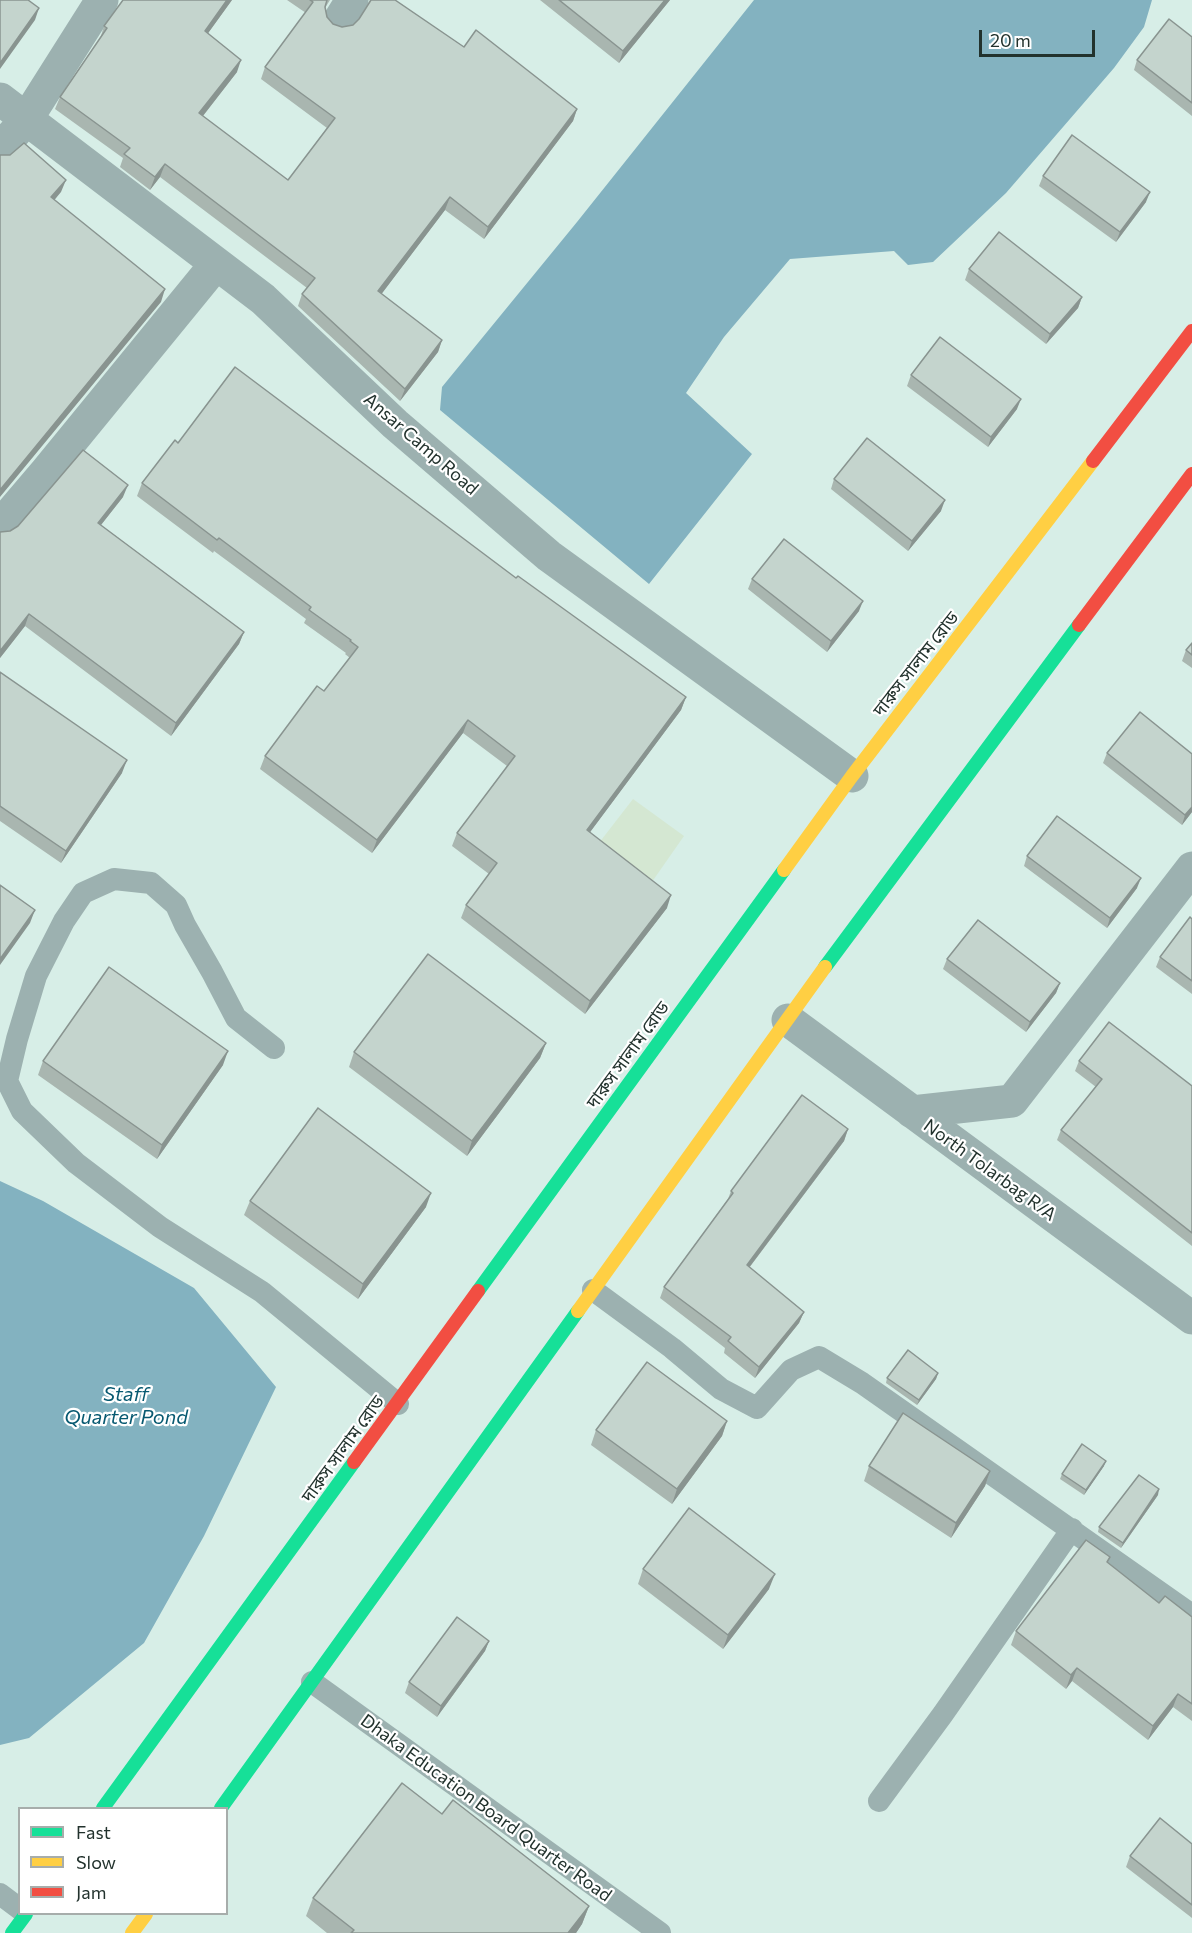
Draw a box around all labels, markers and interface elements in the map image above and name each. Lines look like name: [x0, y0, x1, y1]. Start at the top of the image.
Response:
scale bar: [982, 18, 1098, 56]
text: 20 m: [990, 29, 1031, 51]
street label: Ansar Camp Road: [359, 388, 483, 500]
street label: দারুস সালাম রোড: [868, 607, 964, 721]
street label: দারুস সালাম রোড: [582, 997, 674, 1113]
street label: North Tolarbag R/A: [920, 1115, 1060, 1225]
water label: Staff Quarter Pond: [64, 1382, 188, 1429]
street label: দারুস সালাম রোড: [297, 1391, 389, 1507]
street label: Dhaka Education Board Quarter Road: [356, 1710, 616, 1906]
legend: [18, 1807, 228, 1915]
text: Fast: [76, 1821, 111, 1843]
text: Slow: [76, 1851, 116, 1873]
text: Jam: [76, 1881, 106, 1903]

